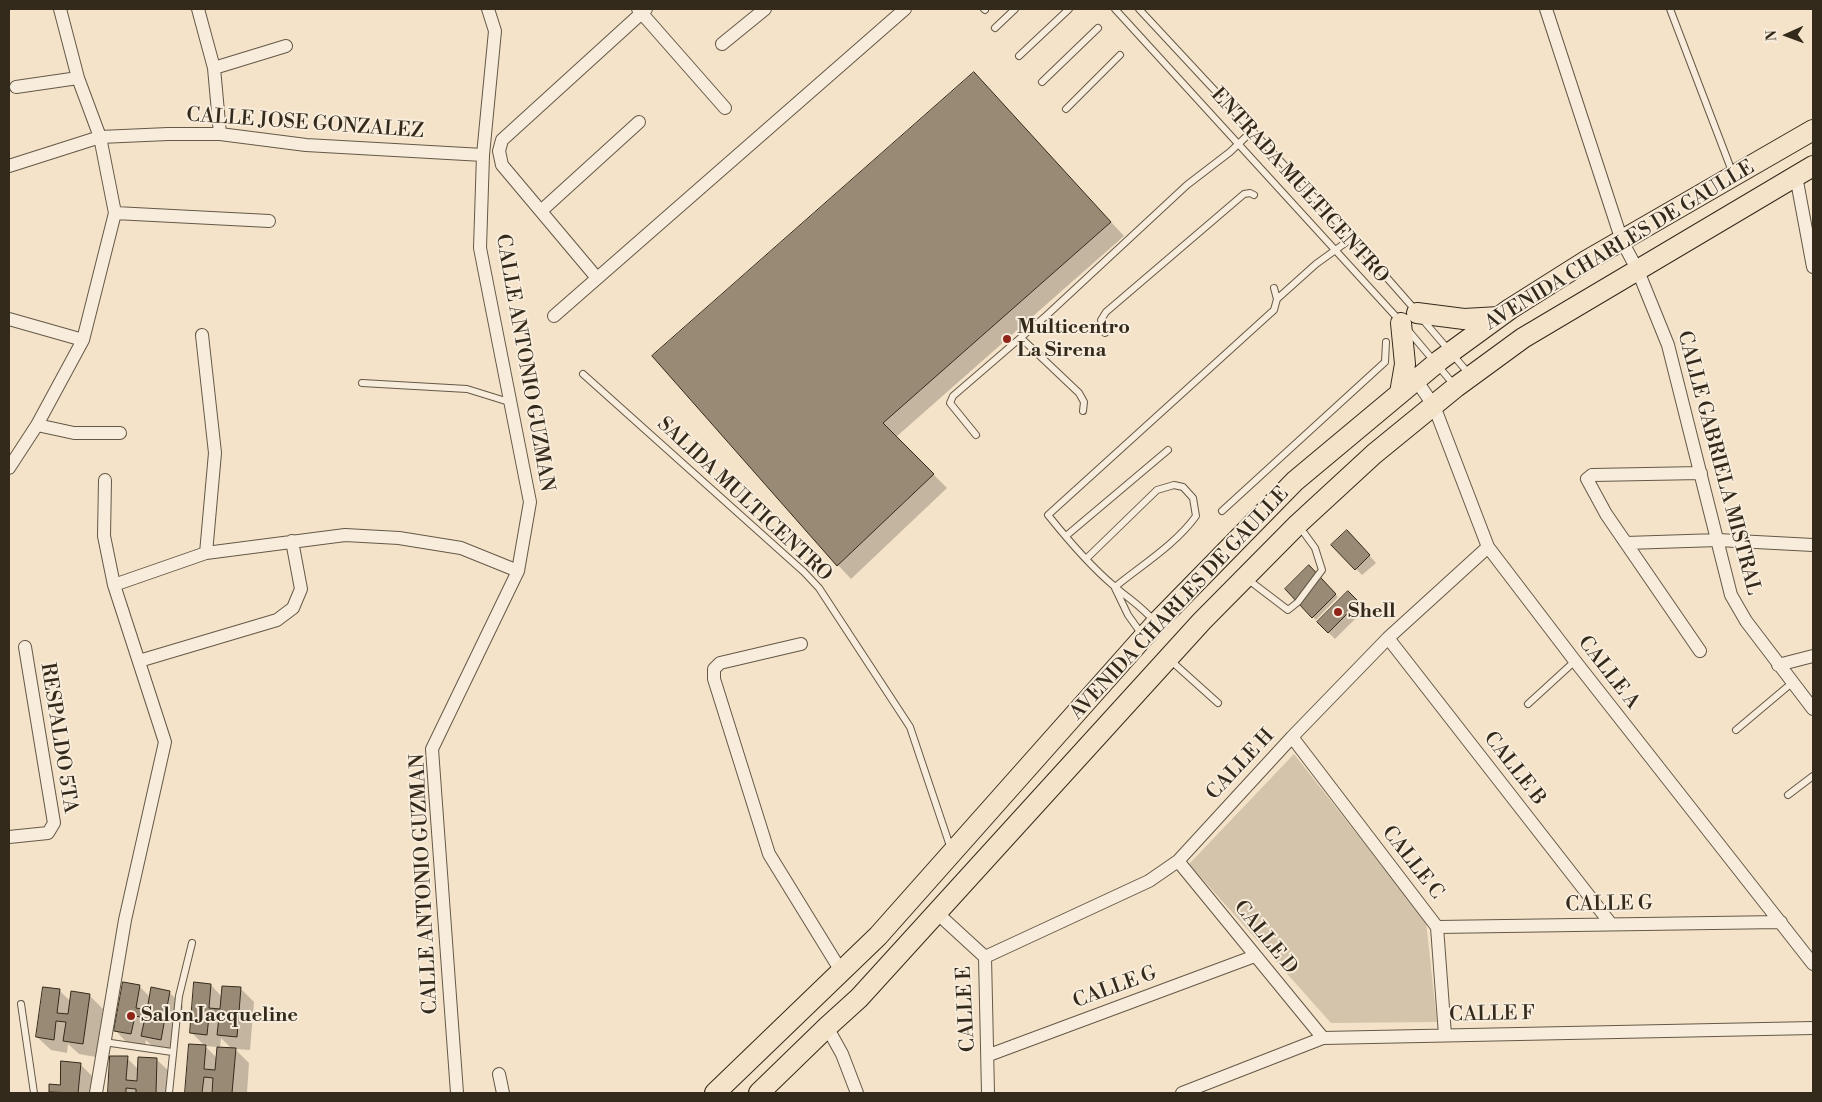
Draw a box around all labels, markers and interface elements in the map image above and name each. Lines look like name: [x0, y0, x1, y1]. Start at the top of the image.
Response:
north arrow: [1762, 10, 1812, 60]
text: N: [1763, 30, 1781, 41]
street label: ENTRADA MULTICENTRO: [1205, 83, 1393, 289]
street label: CALLE JOSE GONZALEZ: [185, 104, 425, 144]
street label: AVENIDA CHARLES DE GAULLE: [1481, 156, 1759, 336]
street label: CALLE ANTONIO GUZMAN: [490, 232, 558, 494]
place label: Multicentro La Sirena: [1017, 316, 1130, 363]
street label: CALLE GABRIELA MISTRAL: [1671, 328, 1765, 598]
marker: Multicentro La Sirena: [1001, 333, 1013, 345]
street label: SALIDA MULTICENTRO: [652, 413, 836, 587]
street label: AVENIDA CHARLES DE GAULLE: [1066, 482, 1294, 726]
place label: Shell: [1348, 600, 1396, 624]
marker: Shell: [1332, 606, 1344, 618]
street label: CALLE A: [1572, 632, 1644, 714]
street label: RESPALDO 5TA: [34, 661, 82, 815]
street label: CALLE H: [1202, 724, 1280, 806]
street label: CALLE B: [1478, 728, 1550, 810]
street label: CALLE ANTONIO GUZMAN: [406, 753, 444, 1015]
street label: CALLE C: [1376, 822, 1448, 904]
street label: CALLE G: [1565, 892, 1653, 918]
street label: CALLE D: [1228, 896, 1302, 980]
street label: CALLE G: [1070, 962, 1160, 1014]
street label: CALLE E: [953, 965, 981, 1053]
street label: CALLE F: [1449, 1002, 1535, 1028]
place label: Salon Jacqueline: [141, 1004, 298, 1028]
marker: Salon Jacqueline: [125, 1010, 137, 1022]

